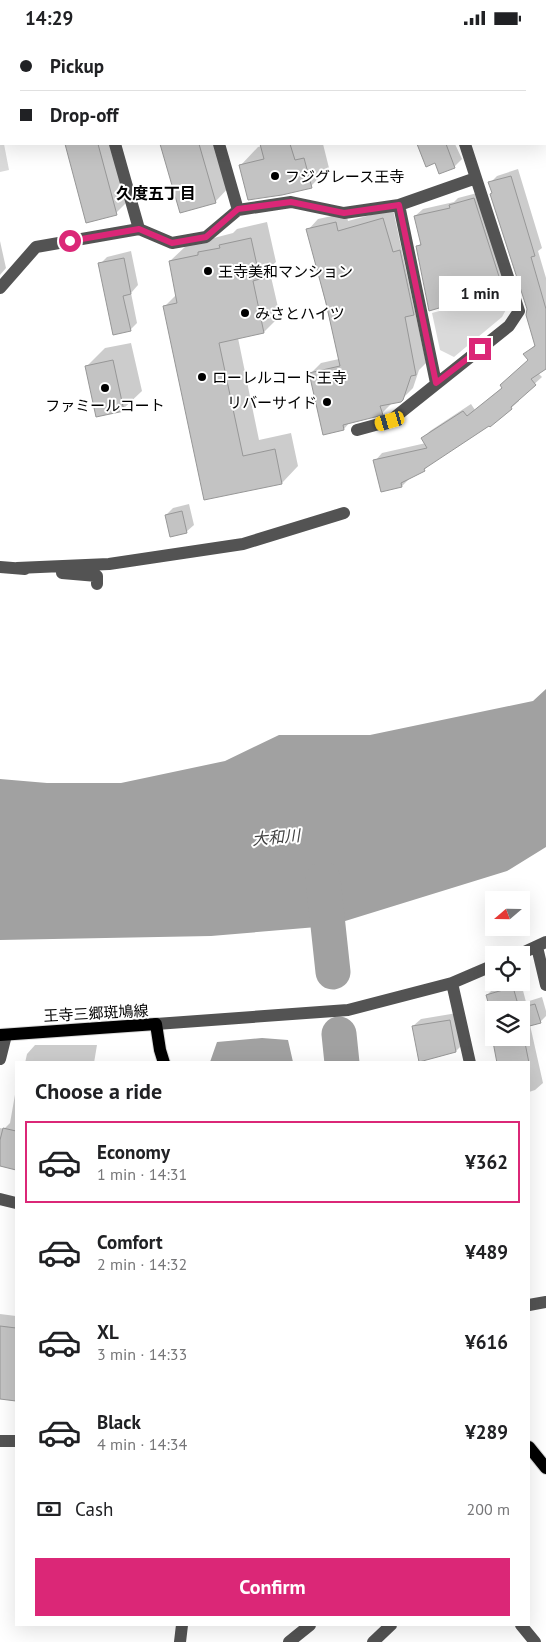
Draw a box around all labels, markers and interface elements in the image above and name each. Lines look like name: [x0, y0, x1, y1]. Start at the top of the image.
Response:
text: 14:29: [25, 6, 73, 30]
text: Pickup: [50, 54, 104, 78]
text: Drop-off: [50, 103, 118, 127]
place label: フジグレース王寺: [285, 167, 404, 186]
marker: フジグレース王寺: [269, 170, 281, 182]
district label: 久度五丁目: [116, 183, 196, 203]
route start: [59, 230, 81, 252]
place label: 王寺美和マンション: [218, 262, 353, 281]
marker: 王寺美和マンション: [202, 265, 214, 277]
callout: 1 min: [439, 277, 521, 311]
text: 1 min: [460, 283, 500, 303]
place label: みさとハイツ: [255, 304, 345, 323]
marker: みさとハイツ: [239, 307, 251, 319]
route end: [469, 338, 491, 360]
place label: ローレルコート王寺: [212, 368, 347, 387]
marker: ローレルコート王寺: [196, 371, 208, 383]
marker: ファミールコート: [99, 382, 111, 394]
place label: リバーサイド: [227, 393, 317, 412]
place label: ファミールコート: [45, 396, 165, 415]
marker: リバーサイド: [321, 396, 333, 408]
car: [373, 410, 406, 432]
water label: 大和川: [251, 825, 303, 849]
north arrow: [485, 891, 530, 936]
map controls: [485, 891, 530, 1046]
button: locate: [485, 946, 530, 991]
street label: 王寺三郷斑鳩線: [43, 1001, 149, 1025]
button: layers: [485, 1001, 530, 1046]
text: Choose a ride: [35, 1077, 162, 1105]
icon: car: [37, 1140, 82, 1185]
text: Economy: [97, 1140, 170, 1164]
text: ¥362: [465, 1150, 508, 1174]
text: 1 min · 14:31: [97, 1164, 187, 1184]
icon: car: [37, 1230, 82, 1275]
text: Comfort: [97, 1230, 163, 1254]
text: ¥489: [465, 1240, 508, 1264]
text: 2 min · 14:32: [97, 1254, 187, 1274]
icon: car: [37, 1320, 82, 1365]
text: XL: [97, 1320, 119, 1344]
text: ¥616: [465, 1330, 508, 1354]
text: 3 min · 14:33: [97, 1344, 187, 1364]
icon: car: [37, 1410, 82, 1455]
text: Black: [97, 1410, 141, 1434]
text: ¥289: [465, 1420, 508, 1444]
text: 4 min · 14:34: [97, 1434, 187, 1454]
icon: cash: [35, 1495, 63, 1523]
text: Cash: [75, 1497, 113, 1521]
text: 200 m: [467, 1499, 510, 1519]
button: Confirm: [35, 1558, 510, 1616]

